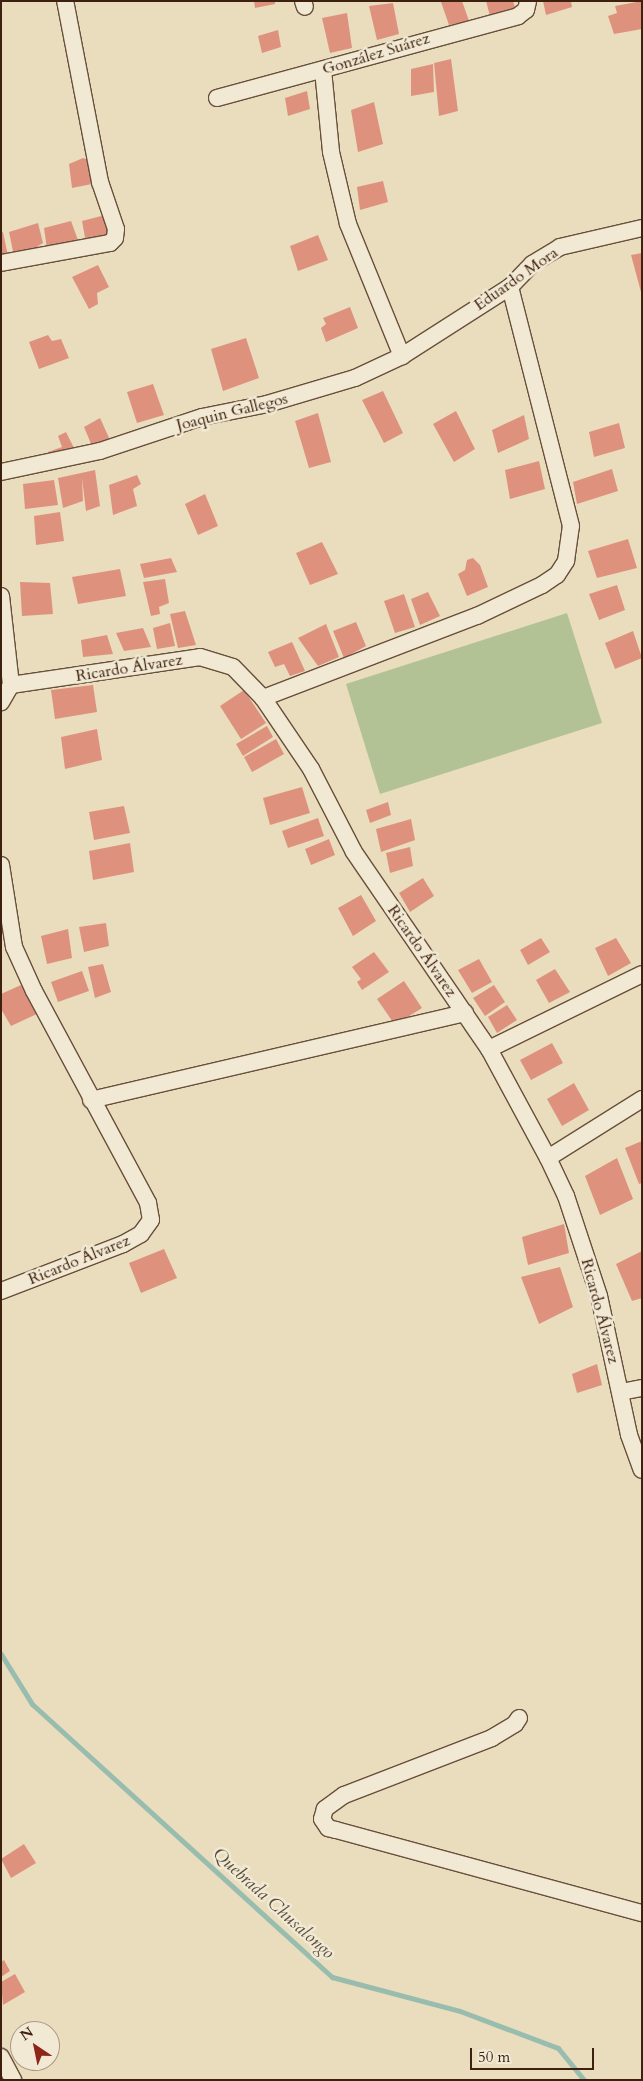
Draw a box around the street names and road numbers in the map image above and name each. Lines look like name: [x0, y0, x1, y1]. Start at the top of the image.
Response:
street label: González Suárez: [320, 29, 432, 79]
street label: Eduardo Mora: [470, 243, 562, 315]
street label: Joaquin Gallegos: [174, 389, 290, 435]
street label: Ricardo Álvarez: [74, 650, 184, 686]
street label: Ricardo Álvarez: [383, 901, 461, 1001]
street label: Ricardo Álvarez: [25, 1231, 133, 1289]
street label: Ricardo Álvarez: [577, 1256, 623, 1366]

